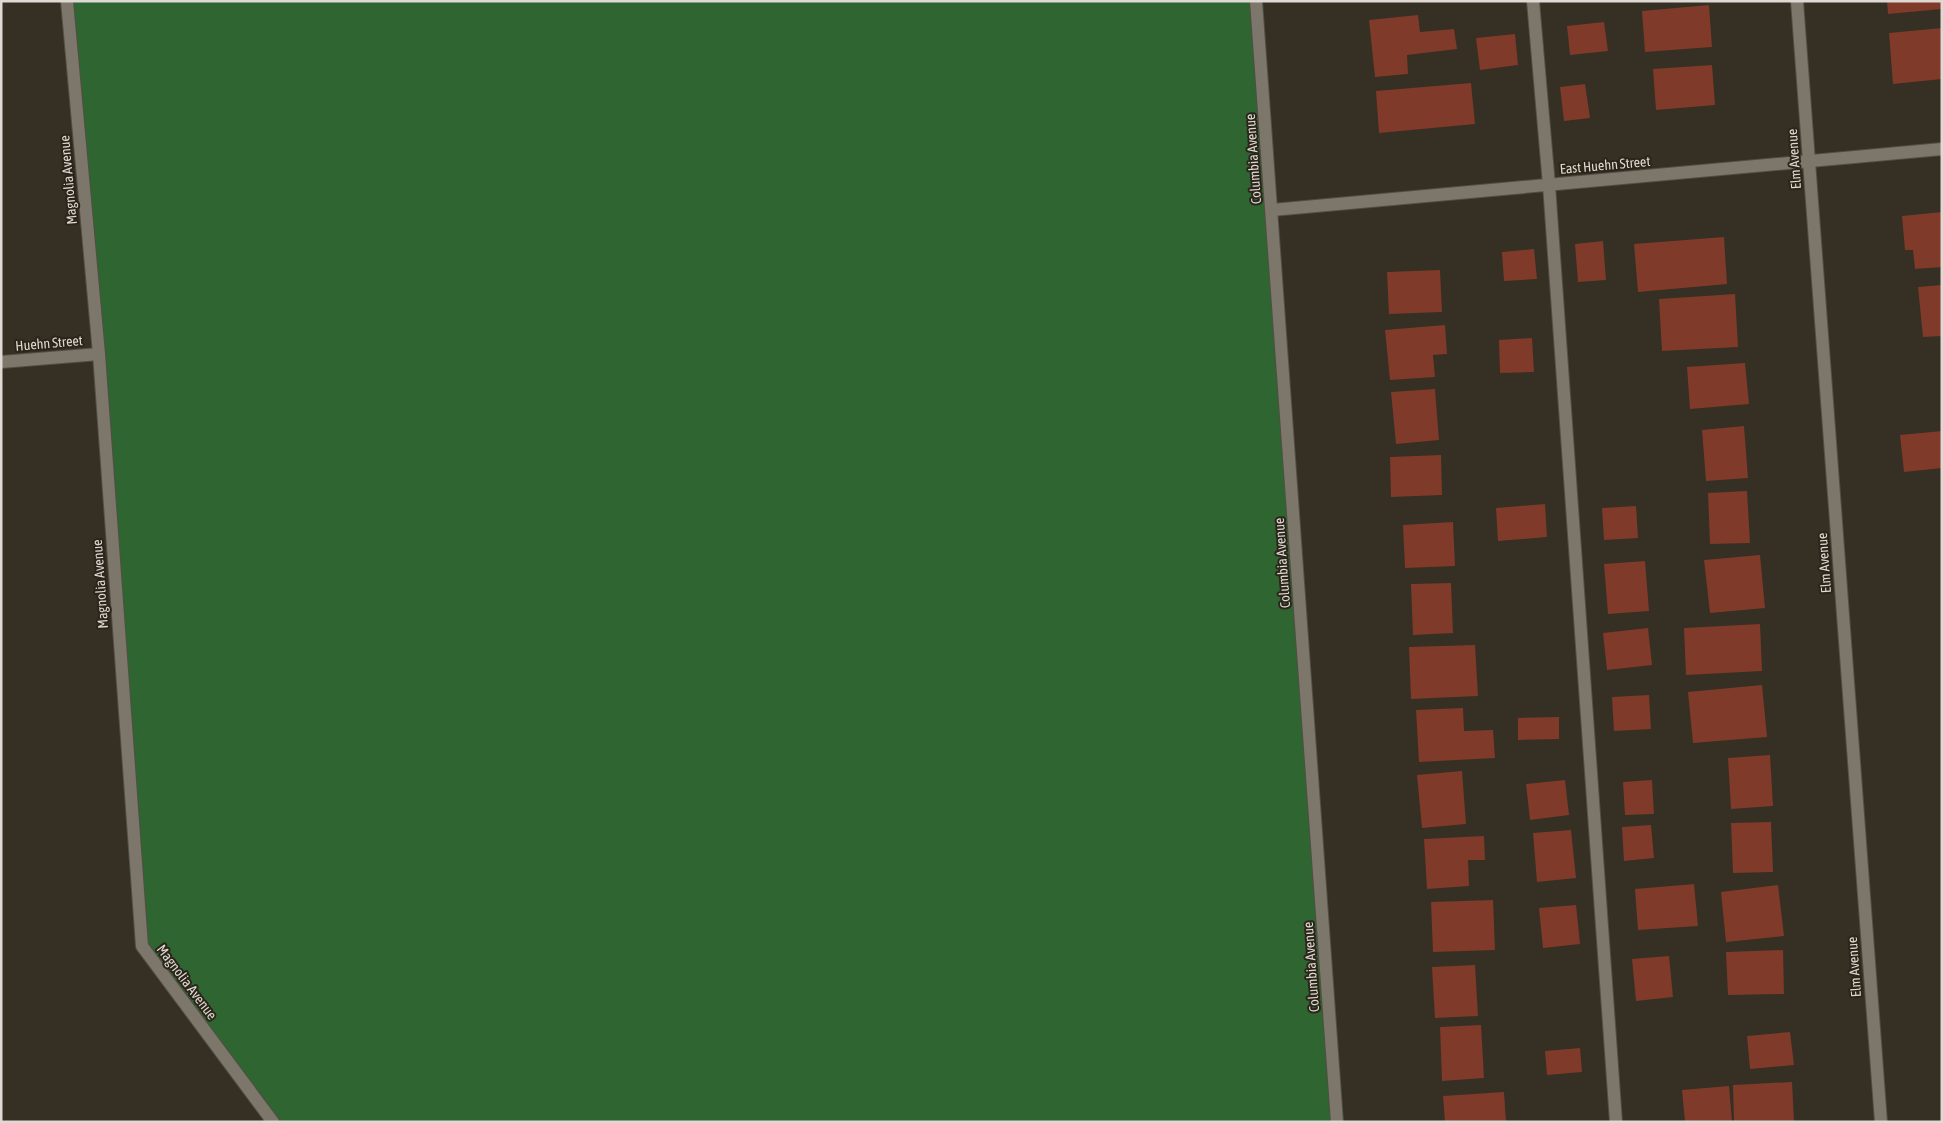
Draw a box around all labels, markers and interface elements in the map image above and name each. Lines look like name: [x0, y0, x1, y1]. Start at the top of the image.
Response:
street label: Columbia Avenue: [1242, 113, 1264, 205]
street label: Elm Avenue: [1784, 128, 1804, 190]
street label: Magnolia Avenue: [56, 135, 80, 225]
street label: East Huehn Street: [1559, 153, 1651, 177]
street label: Huehn Street: [15, 332, 83, 354]
street label: Columbia Avenue: [1271, 517, 1293, 609]
street label: Elm Avenue: [1814, 532, 1834, 594]
street label: Magnolia Avenue: [89, 539, 111, 629]
street label: Columbia Avenue: [1300, 921, 1322, 1013]
street label: Elm Avenue: [1844, 936, 1864, 998]
street label: Magnolia Avenue: [154, 941, 220, 1023]

